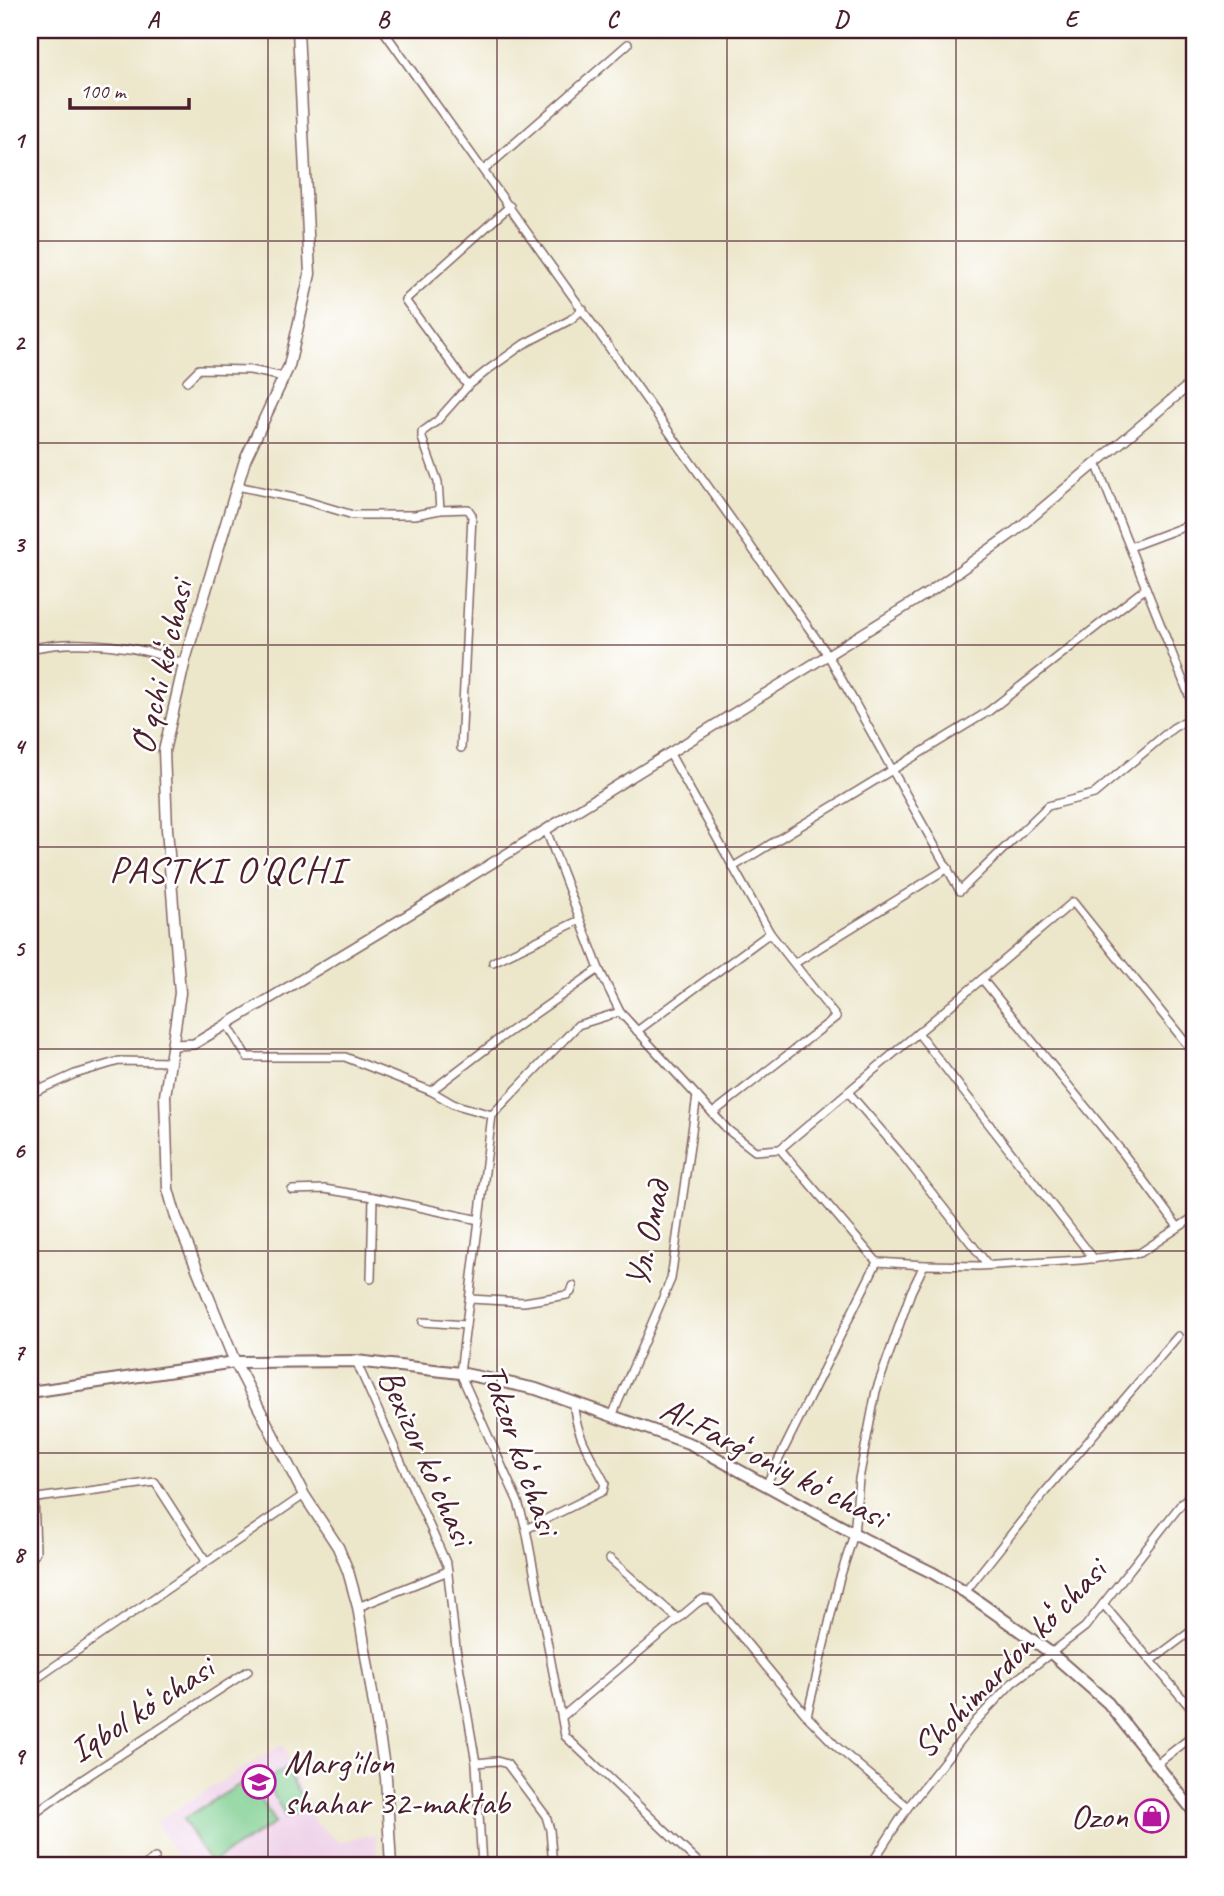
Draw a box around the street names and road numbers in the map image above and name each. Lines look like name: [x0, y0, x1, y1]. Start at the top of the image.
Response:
street label: Oʻqchi koʻchasi: [120, 572, 204, 758]
street label: Ул. Омад: [614, 1175, 681, 1291]
street label: Tokzor koʻchasi: [470, 1358, 572, 1545]
street label: Bexizor koʻchasi: [368, 1362, 487, 1556]
street label: Al-Fargʻoniy koʻchasi: [653, 1386, 898, 1541]
street label: Shohimardon koʻchasi: [903, 1546, 1119, 1768]
street label: Iqbol koʻchasi: [60, 1644, 226, 1773]

